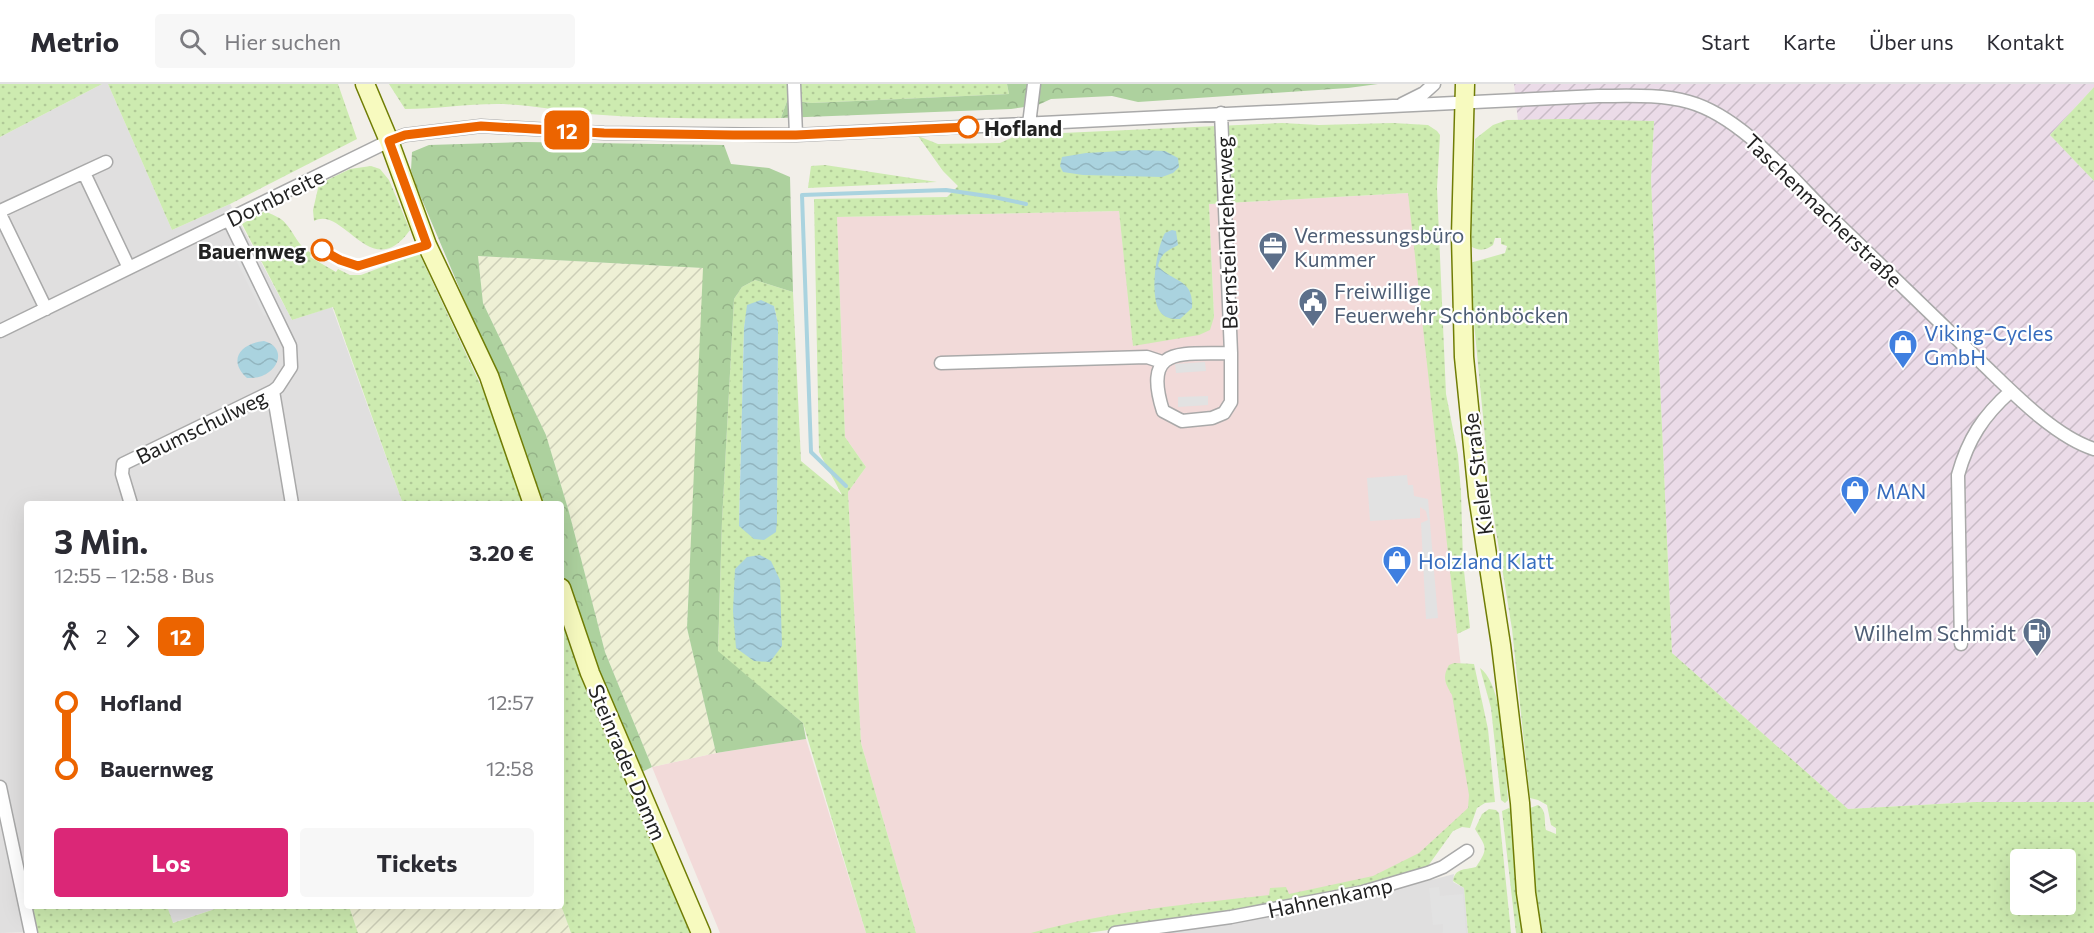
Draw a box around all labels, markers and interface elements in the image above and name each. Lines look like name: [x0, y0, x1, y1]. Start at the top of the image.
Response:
search box: [155, 14, 575, 68]
text: Metrio: [30, 24, 119, 58]
icon: search: [176, 25, 209, 58]
text: Hier suchen: [224, 28, 341, 55]
text: Start: [1701, 29, 1750, 54]
text: Karte: [1783, 29, 1836, 54]
text: Über uns: [1869, 29, 1953, 54]
text: Kontakt: [1986, 29, 2064, 54]
line badge: 12: [540, 110, 594, 150]
place label: Hofland: [984, 115, 1062, 140]
marker: Hofland: [957, 116, 979, 138]
text: 12: [556, 118, 578, 143]
street label: Taschenmacherstraße: [1740, 128, 1908, 292]
street label: Bernsteindreherweg: [1210, 136, 1242, 330]
street label: Dornbreite: [222, 163, 328, 231]
place label: Vermessungsbüro Kummer: [1294, 222, 1464, 271]
office icon: Vermessungsbüro Kummer: [1257, 230, 1289, 272]
place label: Bauernweg: [198, 238, 306, 263]
marker: Bauernweg: [311, 239, 333, 261]
place label: Freiwillige Feuerwehr Schönböcken: [1334, 278, 1569, 327]
public building icon: Freiwillige Feuerwehr Schönböcken: [1297, 286, 1329, 328]
place label: Viking-Cycles GmbH: [1924, 320, 2053, 369]
shop icon: Viking-Cycles GmbH: [1887, 328, 1919, 370]
street label: Baumschulweg: [131, 384, 271, 468]
street label: Kieler Straße: [1457, 411, 1497, 537]
shop icon: MAN: [1839, 474, 1871, 516]
place label: MAN: [1876, 478, 1926, 503]
text: 3 Min.: [54, 520, 148, 561]
text: 3.20 €: [469, 539, 534, 566]
shop icon: Holzland Klatt: [1381, 544, 1413, 586]
place label: Holzland Klatt: [1418, 548, 1554, 573]
text: 12:55 – 12:58 · Bus: [54, 563, 214, 587]
fuel station icon: Wilhelm Schmidt: [2021, 616, 2053, 658]
icon: walk: [54, 620, 87, 653]
icon: forward: [116, 620, 149, 653]
place label: Wilhelm Schmidt: [1854, 620, 2016, 645]
text: 2: [96, 624, 107, 648]
text: 12: [170, 624, 192, 649]
street label: Steinrader Damm: [584, 680, 672, 844]
text: Hofland: [100, 689, 182, 716]
text: 12:57: [488, 690, 534, 714]
text: Bauernweg: [100, 755, 213, 782]
text: 12:58: [486, 756, 534, 780]
button: Los: [54, 828, 288, 897]
button: Tickets: [300, 828, 534, 897]
map controls: [2010, 849, 2076, 915]
button: layers: [2010, 849, 2076, 915]
street label: Hahnenkamp: [1265, 872, 1395, 922]

